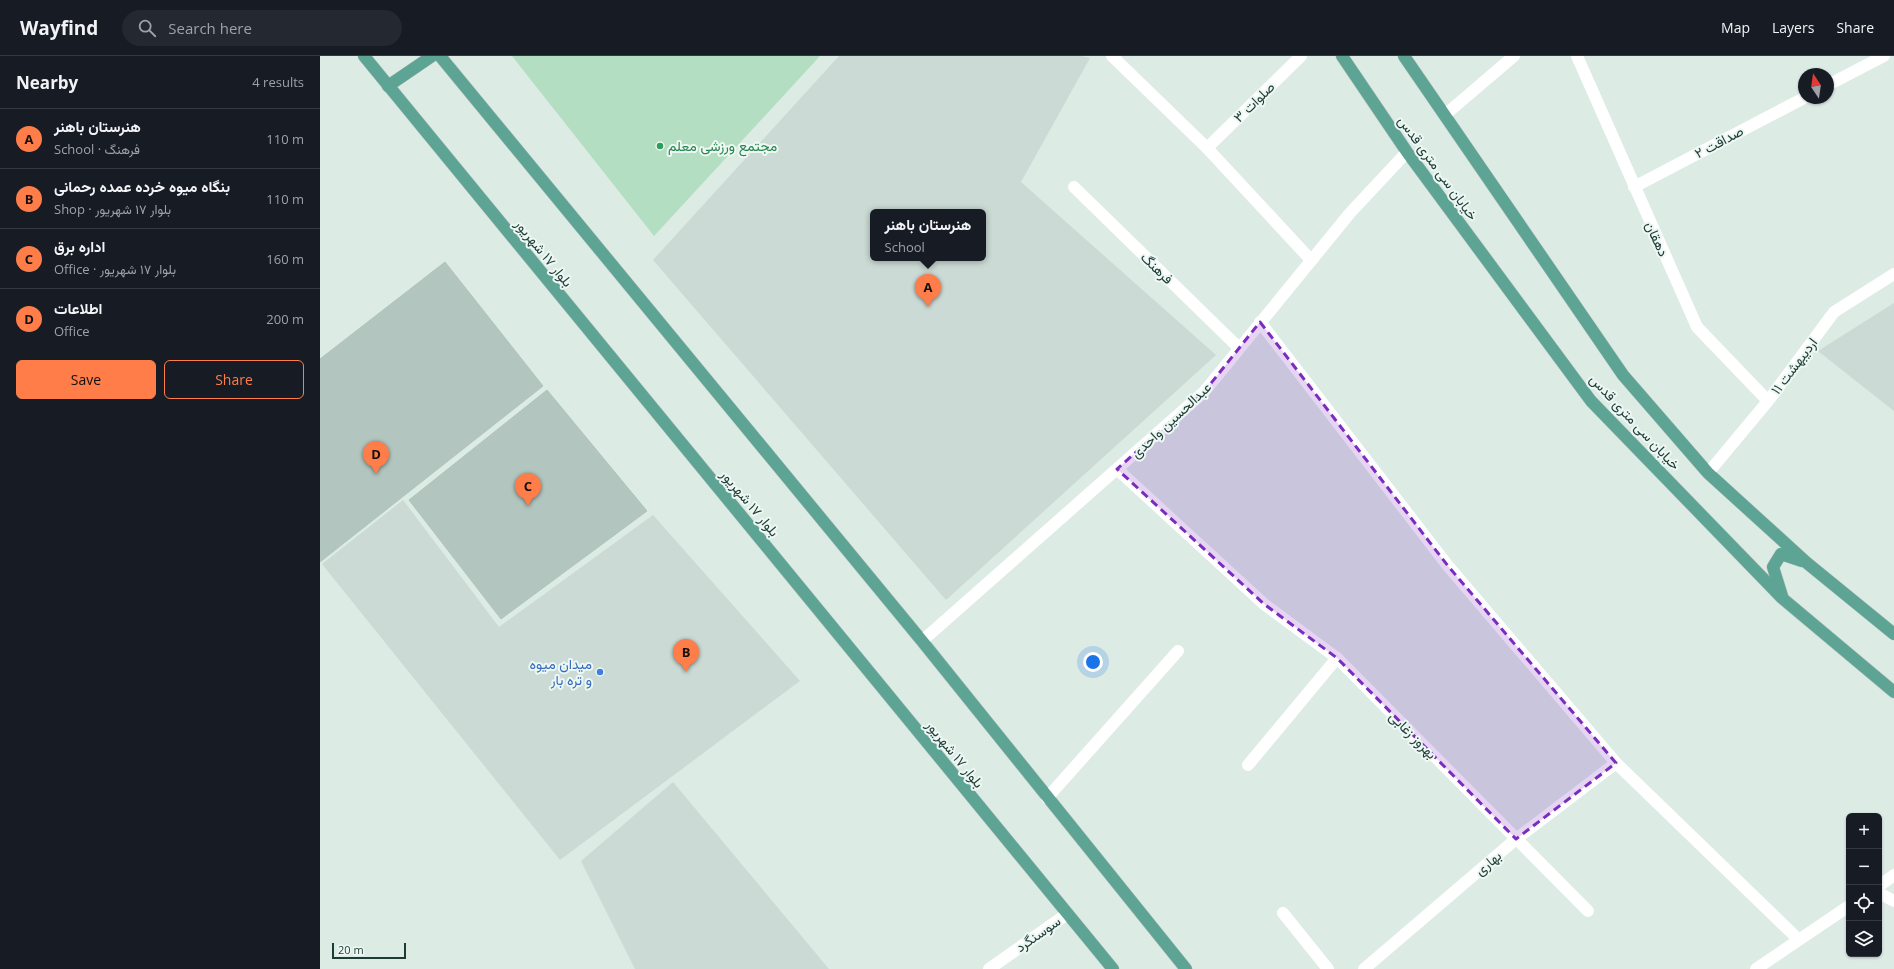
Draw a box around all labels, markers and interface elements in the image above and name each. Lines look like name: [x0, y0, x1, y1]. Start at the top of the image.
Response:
search box: [122, 10, 402, 46]
text: Wayfind: [20, 15, 98, 41]
icon: search: [136, 17, 158, 39]
text: Search here: [168, 18, 252, 38]
text: Map: [1721, 18, 1750, 37]
text: Layers: [1772, 18, 1814, 37]
text: Share: [1836, 18, 1874, 37]
north arrow: [1798, 68, 1834, 104]
text: Nearby: [16, 71, 78, 94]
text: 4 results: [252, 73, 304, 91]
street label: صلوات ۳: [1229, 77, 1279, 126]
street label: خیابان سی متری قدس: [1394, 112, 1483, 224]
text: هنرستان باهنر: [54, 116, 141, 136]
street label: صداقت ۲: [1691, 121, 1747, 162]
text: A: [25, 130, 33, 148]
text: 110 m: [266, 130, 304, 148]
place label: مجتمع ورزشی معلم: [668, 136, 777, 157]
text: School · فرهنگ: [54, 140, 140, 158]
marker: مجتمع ورزشی معلم: [655, 141, 665, 151]
text: بنگاه میوه خرده عمده رحمانی: [54, 176, 230, 196]
text: B: [25, 190, 33, 208]
text: 110 m: [266, 190, 304, 208]
text: Shop · بلوار ١٧ شهریور: [54, 200, 171, 218]
popup: [870, 209, 986, 261]
street label: بلوار ١٧ شهریور: [511, 214, 578, 291]
text: هنرستان باهنر: [885, 214, 971, 234]
street label: دهقان: [1641, 218, 1674, 260]
text: اداره برق: [54, 236, 105, 256]
text: School: [885, 238, 925, 256]
street label: فرهنگ: [1137, 247, 1178, 288]
text: C: [25, 250, 33, 268]
text: 160 m: [266, 250, 304, 268]
text: Office · بلوار ١٧ شهریور: [54, 260, 176, 278]
pin: A: [915, 274, 941, 307]
text: اطلاعات: [54, 298, 103, 318]
text: D: [24, 310, 34, 328]
text: 200 m: [266, 310, 304, 328]
text: Office: [54, 322, 90, 340]
street label: ۱۱ اردیبهشت: [1766, 333, 1821, 398]
button: Save: [16, 360, 156, 399]
button: Share: [164, 360, 304, 399]
street label: خیابان سی متری قدس: [1586, 370, 1685, 474]
street label: عبدالحسین واحدی: [1126, 377, 1215, 462]
pin: D: [363, 441, 389, 474]
street label: بلوار ١٧ شهریور: [716, 464, 784, 540]
pin: C: [515, 473, 541, 506]
pin: B: [673, 639, 699, 672]
your location: [1083, 652, 1103, 672]
place label: میدان میوه و تره بار: [530, 654, 592, 689]
marker: میدان میوه و تره بار: [595, 667, 605, 677]
street label: بهروز زغابی: [1385, 707, 1441, 763]
street label: بلوار ١٧ شهریور: [922, 715, 989, 792]
map controls: [1846, 813, 1882, 957]
button: +: [1846, 813, 1882, 849]
street label: بهاری: [1470, 846, 1505, 879]
button: −: [1846, 849, 1882, 885]
button: locate: [1846, 885, 1882, 921]
street label: سوسنگرد: [1011, 911, 1064, 956]
button: layers: [1846, 921, 1882, 957]
scale bar: [332, 941, 406, 960]
text: 20 m: [338, 942, 364, 957]

